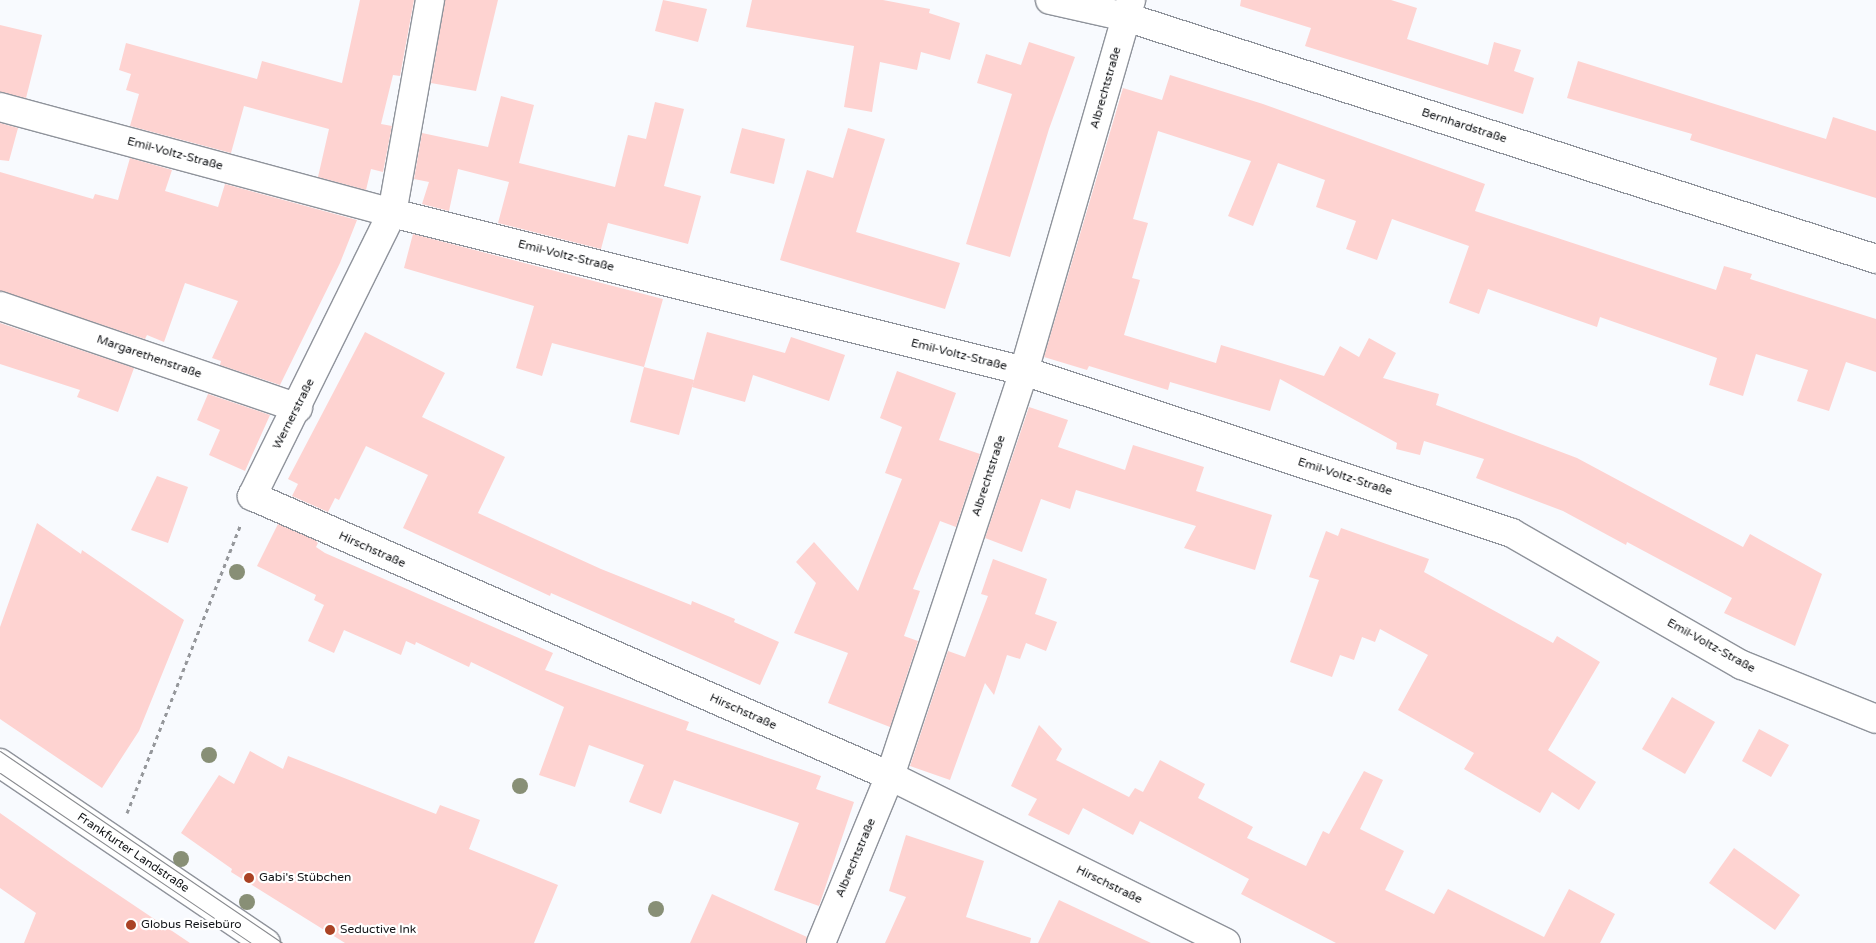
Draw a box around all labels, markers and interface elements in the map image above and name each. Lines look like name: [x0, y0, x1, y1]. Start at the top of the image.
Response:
street label: Albrechtstraße: [1087, 45, 1125, 131]
street label: Bernhardstraße: [1420, 105, 1508, 147]
street label: Emil-Voltz-Straße: [125, 134, 225, 174]
street label: Emil-Voltz-Straße: [516, 237, 616, 275]
street label: Margarethenstraße: [95, 332, 203, 382]
street label: Emil-Voltz-Straße: [909, 336, 1009, 374]
street label: Wernerstraße: [270, 376, 318, 452]
street label: Albrechtstraße: [969, 434, 1009, 518]
street label: Emil-Voltz-Straße: [1296, 455, 1394, 499]
street label: Hirschstraße: [336, 529, 408, 571]
street label: Emil-Voltz-Straße: [1664, 616, 1758, 676]
street label: Hirschstraße: [707, 691, 779, 733]
street label: Frankfurter Landstraße: [74, 810, 192, 896]
street label: Albrechtstraße: [833, 816, 879, 900]
street label: Hirschstraße: [1074, 863, 1144, 907]
place label: Gabi's Stübchen: [259, 871, 351, 885]
marker: Gabi's Stübchen: [243, 872, 255, 884]
place label: Globus Reisebüro: [141, 918, 242, 932]
marker: Globus Reisebüro: [125, 919, 137, 931]
place label: Seductive Ink: [340, 923, 416, 937]
marker: Seductive Ink: [324, 924, 336, 936]

